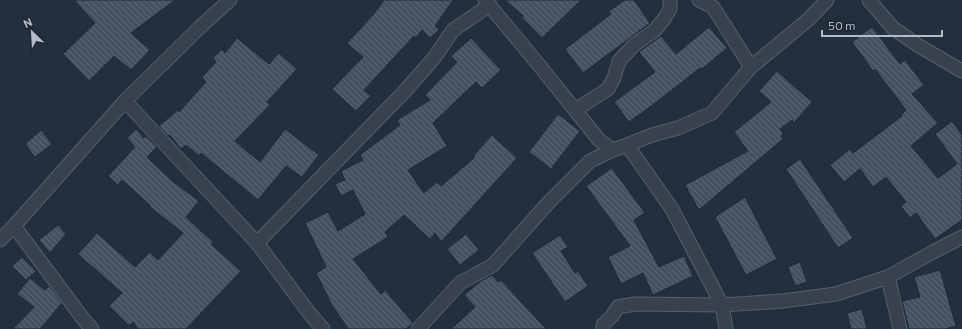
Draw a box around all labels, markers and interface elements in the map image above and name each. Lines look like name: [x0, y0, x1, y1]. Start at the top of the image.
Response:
north arrow: [12, 12, 52, 52]
scale bar: [822, 12, 942, 38]
text: N: [21, 15, 34, 30]
text: 50 m: [828, 18, 856, 32]

